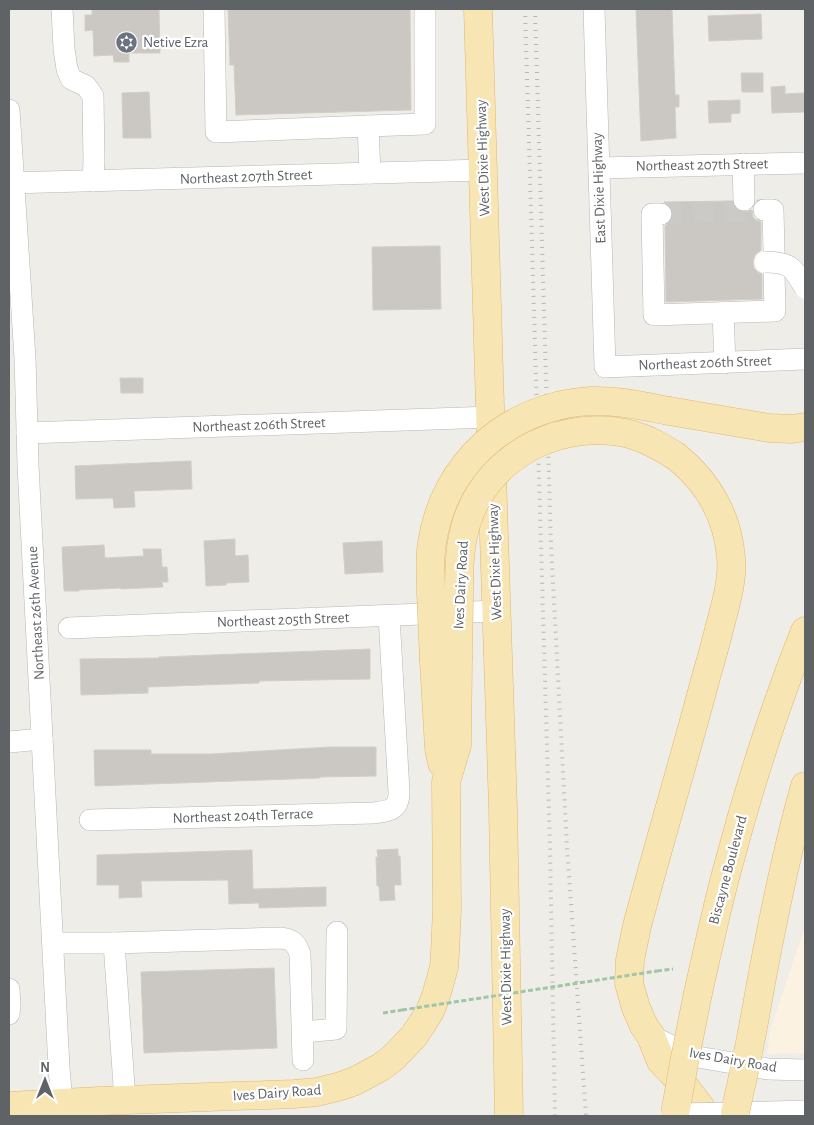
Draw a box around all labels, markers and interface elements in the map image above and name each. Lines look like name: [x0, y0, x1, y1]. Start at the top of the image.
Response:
synagogue icon: Netive Ezra: [115, 30, 139, 54]
place label: Netive Ezra: [143, 35, 209, 50]
street label: West Dixie Highway: [473, 99, 493, 217]
street label: East Dixie Highway: [590, 132, 608, 244]
street label: Northeast 207th Street: [636, 156, 769, 174]
street label: Northeast 207th Street: [179, 167, 313, 187]
street label: Northeast 206th Street: [638, 353, 772, 373]
street label: Northeast 206th Street: [192, 415, 326, 435]
street label: West Dixie Highway: [485, 503, 505, 621]
street label: Ives Dairy Road: [451, 540, 471, 630]
street label: Northeast 26th Avenue: [25, 546, 47, 680]
street label: Northeast 205th Street: [216, 610, 350, 630]
street label: Northeast 204th Terrace: [172, 806, 314, 826]
street label: Biscayne Boulevard: [706, 814, 750, 926]
street label: West Dixie Highway: [497, 908, 515, 1026]
street label: Ives Dairy Road: [688, 1045, 778, 1075]
north arrow: [20, 1055, 70, 1105]
text: N: [40, 1061, 50, 1075]
street label: Ives Dairy Road: [232, 1082, 322, 1104]

